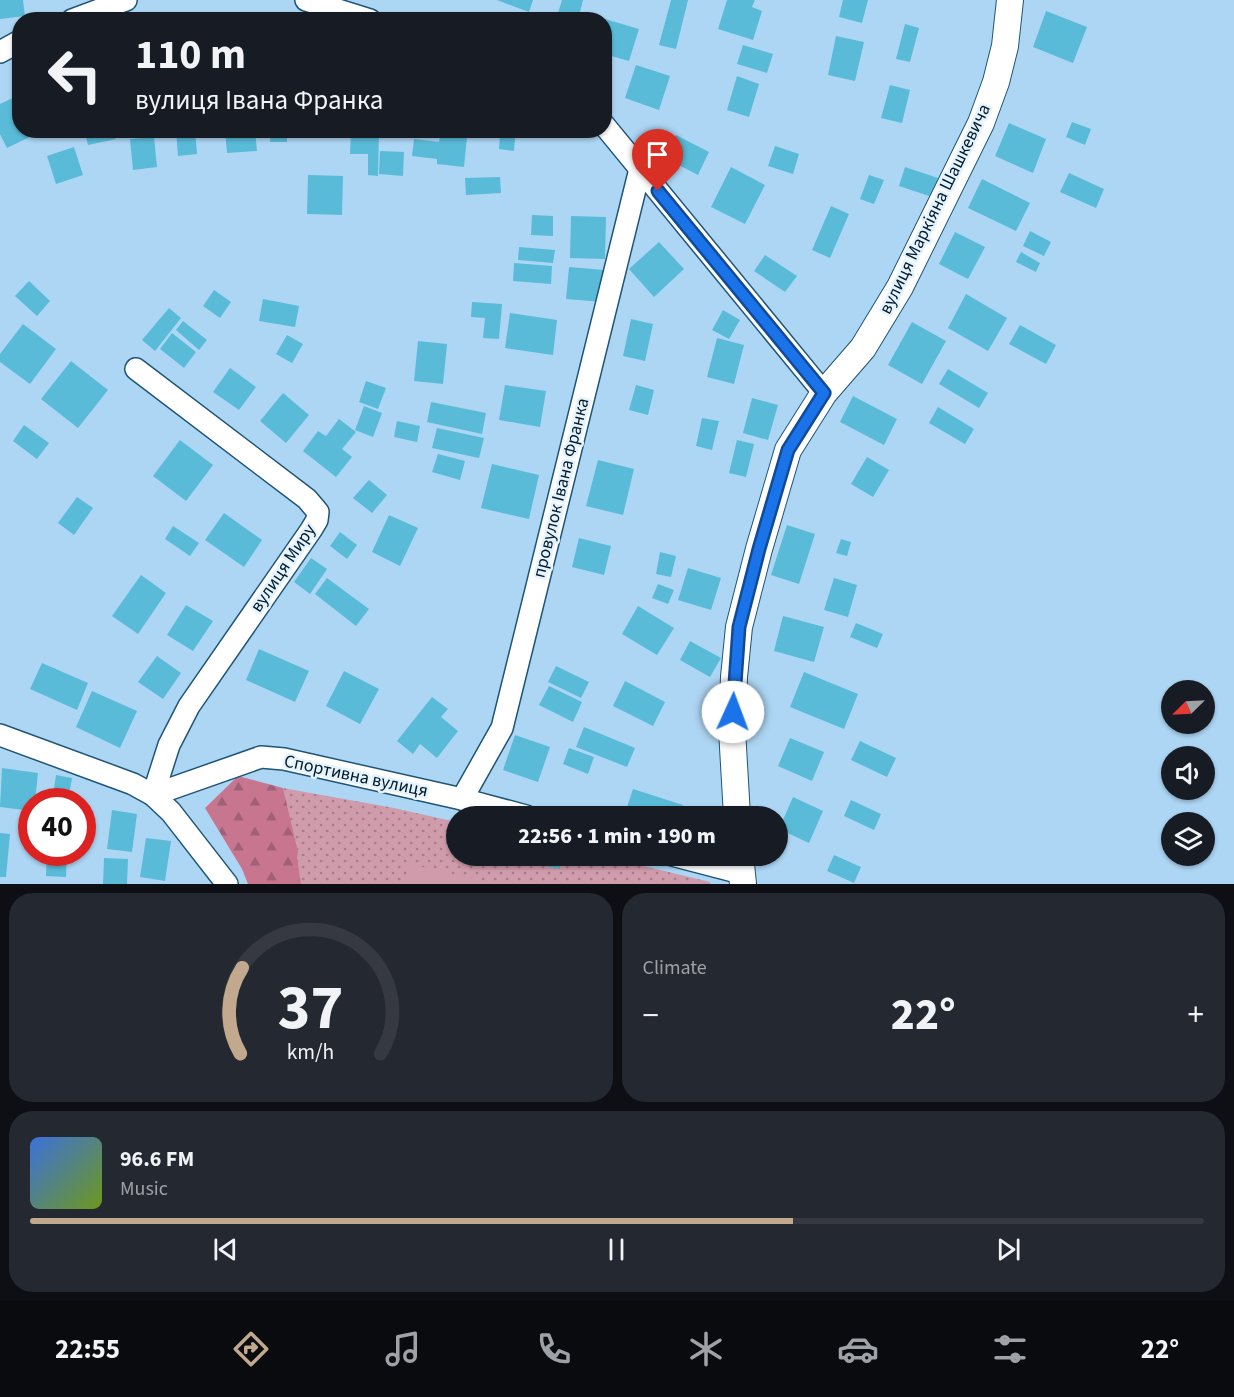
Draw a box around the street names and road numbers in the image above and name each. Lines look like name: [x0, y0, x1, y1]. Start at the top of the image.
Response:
street label: вулиця Маркіяна Шашкевича: [873, 100, 997, 318]
street label: провулок Івана Франка: [527, 395, 595, 581]
street label: вулиця Миру: [244, 518, 322, 617]
street label: Спортивна вулиця: [282, 749, 430, 803]

